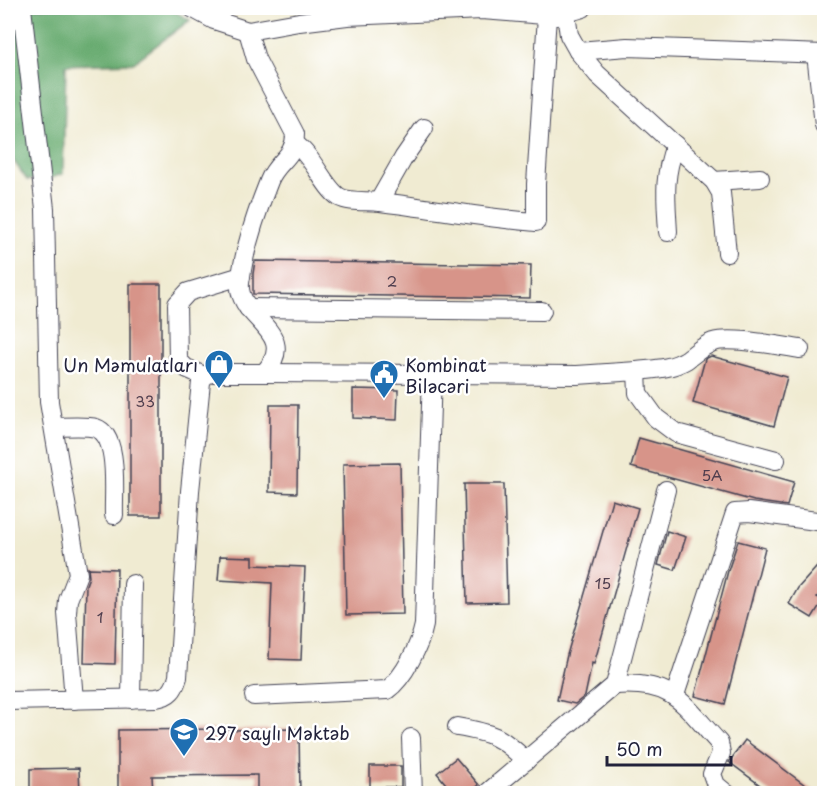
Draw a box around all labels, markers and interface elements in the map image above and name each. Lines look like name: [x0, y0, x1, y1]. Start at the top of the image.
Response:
house number: 2: [387, 269, 397, 292]
shop icon: Un Məmulatları: [203, 348, 235, 390]
place label: Un Məmulatları: [63, 351, 198, 378]
place label: Kombinat Biləcəri: [405, 351, 487, 399]
public building icon: Kombinat Biləcəri: [368, 358, 400, 400]
house number: 33: [135, 389, 155, 412]
house number: 5A: [701, 463, 723, 486]
house number: 15: [595, 571, 611, 594]
house number: 1: [97, 605, 103, 628]
school or university icon: 297 saylı Məktəb: [168, 716, 200, 758]
place label: 297 saylı Məktəb: [205, 719, 350, 746]
scale bar: [607, 729, 732, 767]
text: 50 m: [616, 735, 663, 762]

